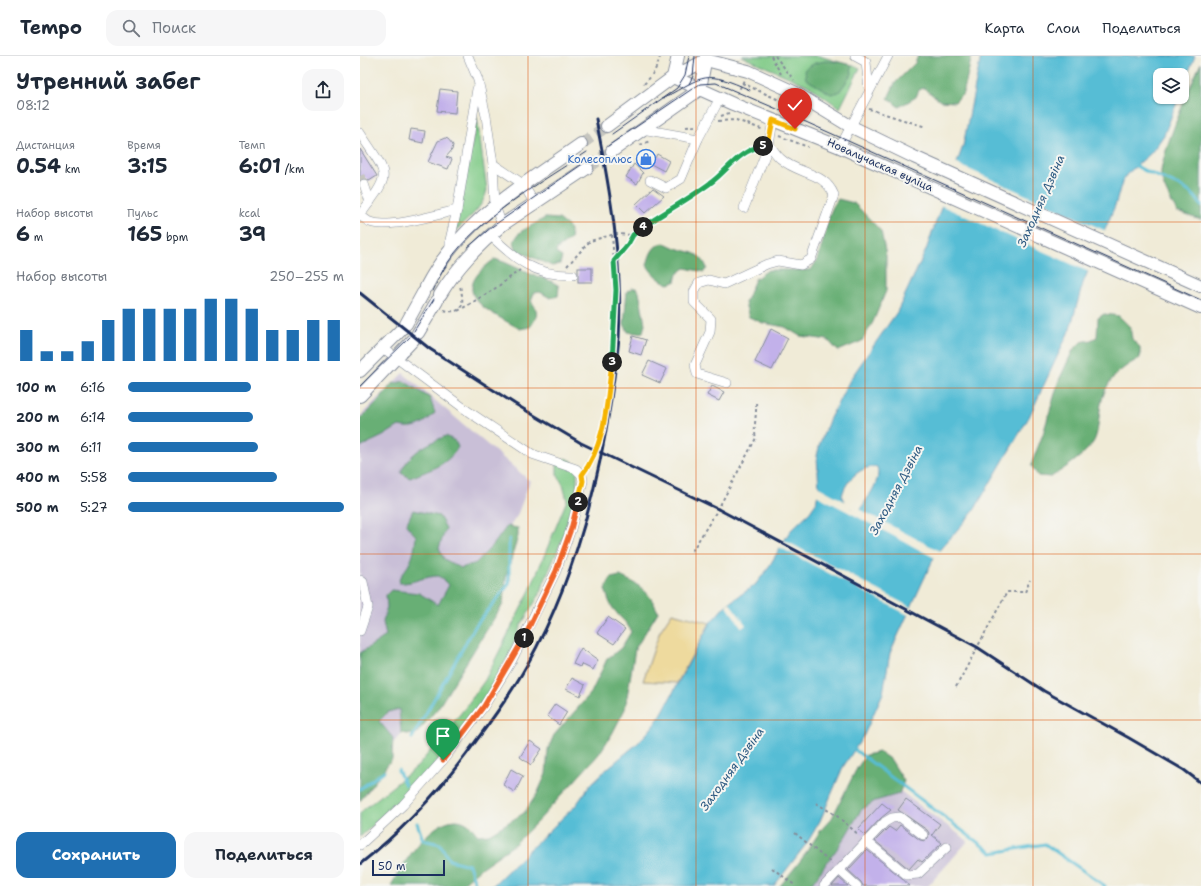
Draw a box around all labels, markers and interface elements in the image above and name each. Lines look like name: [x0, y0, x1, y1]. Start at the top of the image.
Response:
search box: [106, 10, 386, 46]
text: Tempo: [20, 15, 82, 40]
icon: search: [120, 17, 142, 39]
text: Поиск: [152, 18, 196, 38]
text: Карта: [984, 19, 1025, 37]
text: Слои: [1047, 19, 1080, 37]
text: Поделиться: [1102, 19, 1181, 37]
text: Утренний забег: [16, 67, 200, 96]
map controls: [1153, 68, 1189, 104]
button: layers: [1153, 68, 1189, 104]
button: share: [302, 69, 344, 111]
pin: [778, 88, 812, 129]
icon: check: [784, 94, 806, 116]
text: 08:12: [16, 97, 50, 114]
street label: Новалучаская вуліца: [825, 135, 936, 195]
pin: 5: [753, 136, 773, 156]
text: Дистанция: [16, 138, 75, 153]
text: Время: [127, 138, 161, 153]
text: Темп: [239, 138, 265, 153]
text: 5: [760, 138, 766, 153]
shop icon: Колесоплюс: [635, 148, 657, 170]
place label: Колесоплюс: [568, 152, 632, 167]
water label: Заходняя Дзвіна: [1013, 152, 1069, 250]
text: 0.54: [16, 153, 61, 179]
text: 3:15: [127, 153, 168, 179]
text: 6:01: [239, 153, 281, 179]
text: km: [61, 162, 80, 177]
text: /km: [281, 162, 304, 177]
text: Набор высоты: [16, 206, 93, 221]
text: Пульс: [127, 206, 158, 221]
text: kcal: [239, 206, 260, 221]
pin: 4: [633, 217, 653, 237]
text: 4: [639, 219, 647, 234]
text: 6: [16, 221, 30, 247]
text: 165: [127, 221, 162, 247]
text: 39: [239, 221, 266, 247]
text: m: [30, 230, 43, 245]
text: bpm: [162, 230, 188, 245]
text: Набор высоты: [16, 268, 107, 285]
text: 250–255 m: [269, 268, 344, 285]
pin: 3: [602, 352, 622, 372]
text: 3: [608, 354, 616, 369]
text: 100 m: [16, 379, 56, 396]
text: 6:16: [80, 379, 105, 396]
text: 200 m: [16, 409, 59, 426]
text: 6:14: [80, 409, 105, 426]
text: 300 m: [16, 439, 60, 456]
text: 6:11: [80, 439, 102, 456]
water label: Заходняя Дзвіна: [866, 442, 926, 538]
text: 400 m: [16, 469, 60, 486]
text: 5:58: [80, 469, 108, 486]
pin: 2: [568, 492, 588, 512]
text: 2: [574, 494, 582, 509]
text: 500 m: [16, 499, 59, 516]
text: 5:27: [80, 499, 108, 516]
pin: 1: [514, 628, 534, 648]
text: 1: [521, 630, 527, 645]
pin: [426, 719, 460, 760]
water label: Заходняя Дзвіна: [696, 724, 768, 814]
icon: arrive: [432, 725, 454, 747]
button: Сохранить: [16, 832, 176, 878]
button: Поделиться: [184, 832, 344, 878]
scale bar: [372, 858, 445, 877]
text: 50 m: [378, 859, 406, 874]

